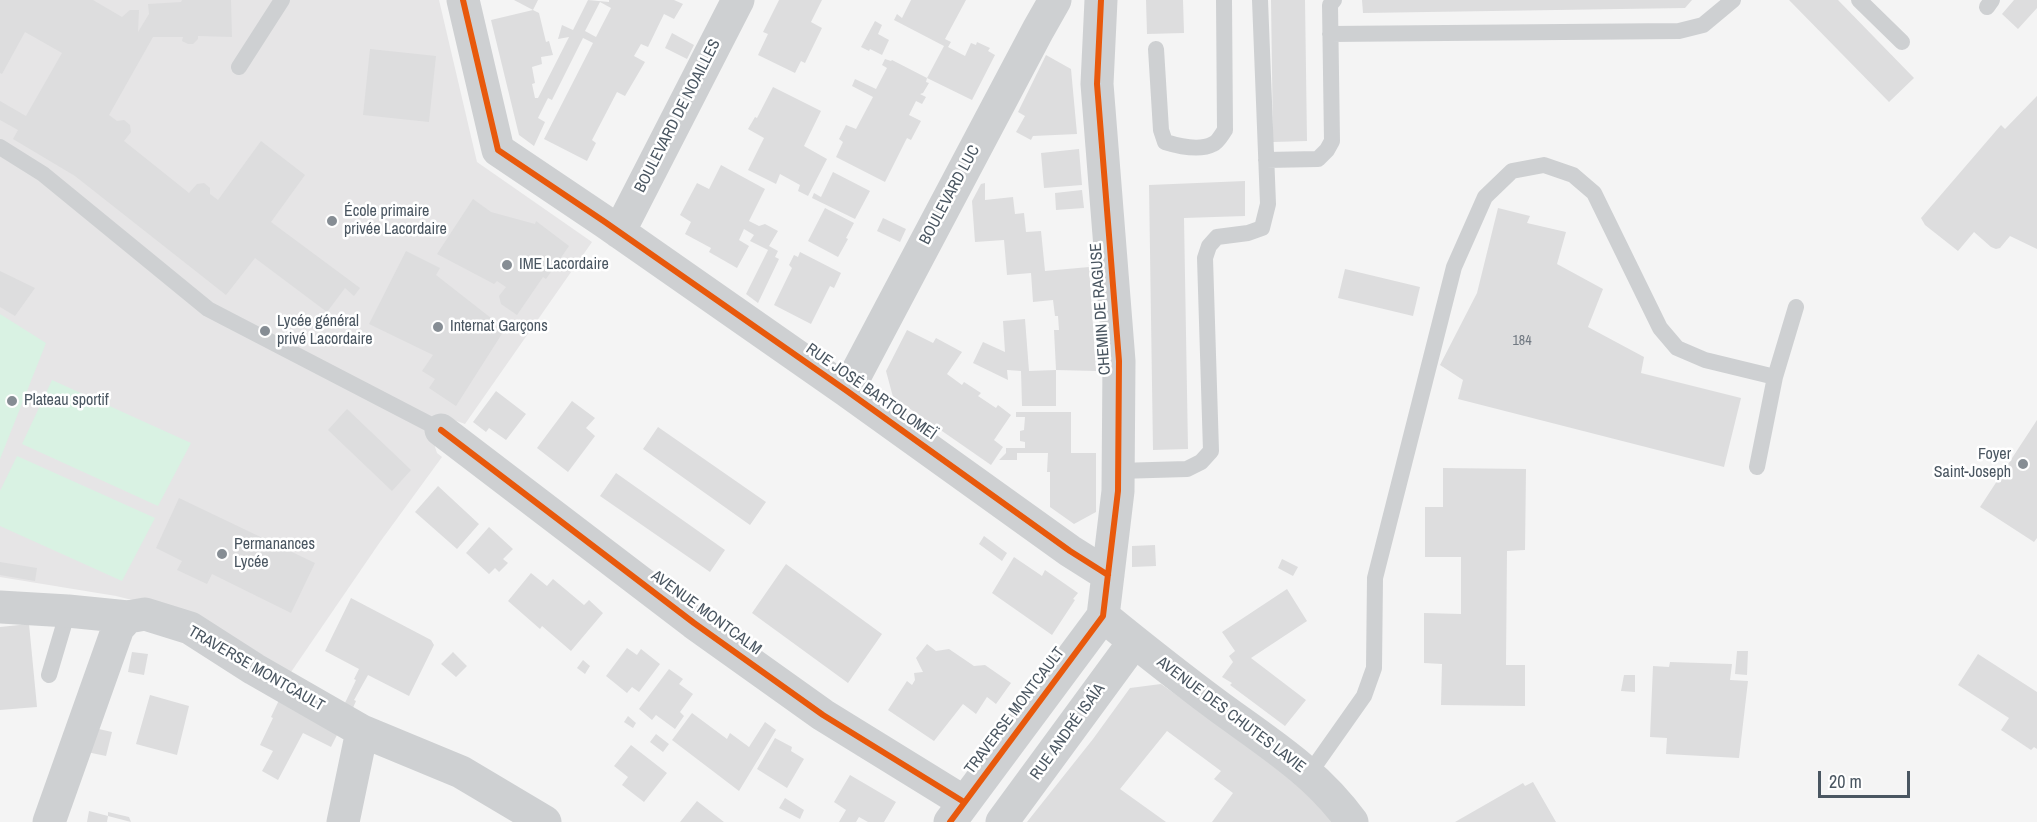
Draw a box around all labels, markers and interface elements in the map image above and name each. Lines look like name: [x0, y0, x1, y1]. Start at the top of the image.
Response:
street label: BOULEVARD DE NOAILLES: [631, 36, 725, 196]
street label: BOULEVARD LUC: [916, 142, 984, 248]
place label: École primaire privée Lacordaire: [344, 202, 447, 240]
marker: École primaire privée Lacordaire: [325, 214, 339, 228]
street label: CHEMIN DE RAGUSE: [1087, 242, 1115, 376]
place label: IME Lacordaire: [519, 255, 609, 275]
marker: IME Lacordaire: [500, 258, 514, 272]
place label: Lycée général privé Lacordaire: [277, 312, 373, 350]
place label: Internat Garçons: [450, 317, 548, 337]
marker: Internat Garçons: [431, 320, 445, 334]
marker: Lycée général privé Lacordaire: [258, 324, 272, 338]
house number: 184: [1512, 333, 1532, 349]
street label: RUE JOSÉ BARTOLOMEÏ: [802, 340, 940, 444]
place label: Plateau sportif: [24, 391, 109, 411]
marker: Plateau sportif: [5, 394, 19, 408]
place label: Foyer Saint-Joseph: [1934, 445, 2011, 483]
marker: Foyer Saint-Joseph: [2016, 457, 2030, 471]
place label: Permanances Lycée: [234, 535, 315, 573]
marker: Permanances Lycée: [215, 547, 229, 561]
street label: AVENUE MONTCALM: [647, 567, 765, 659]
street label: TRAVERSE MONTCAULT: [184, 622, 328, 716]
street label: TRAVERSE MONTCAULT: [961, 644, 1069, 778]
street label: AVENUE DES CHUTES LAVIE: [1153, 653, 1309, 777]
street label: RUE ANDRÉ ISAÏA: [1027, 680, 1109, 784]
scale bar: [1821, 759, 1912, 797]
text: 20 m: [1829, 769, 1862, 794]

